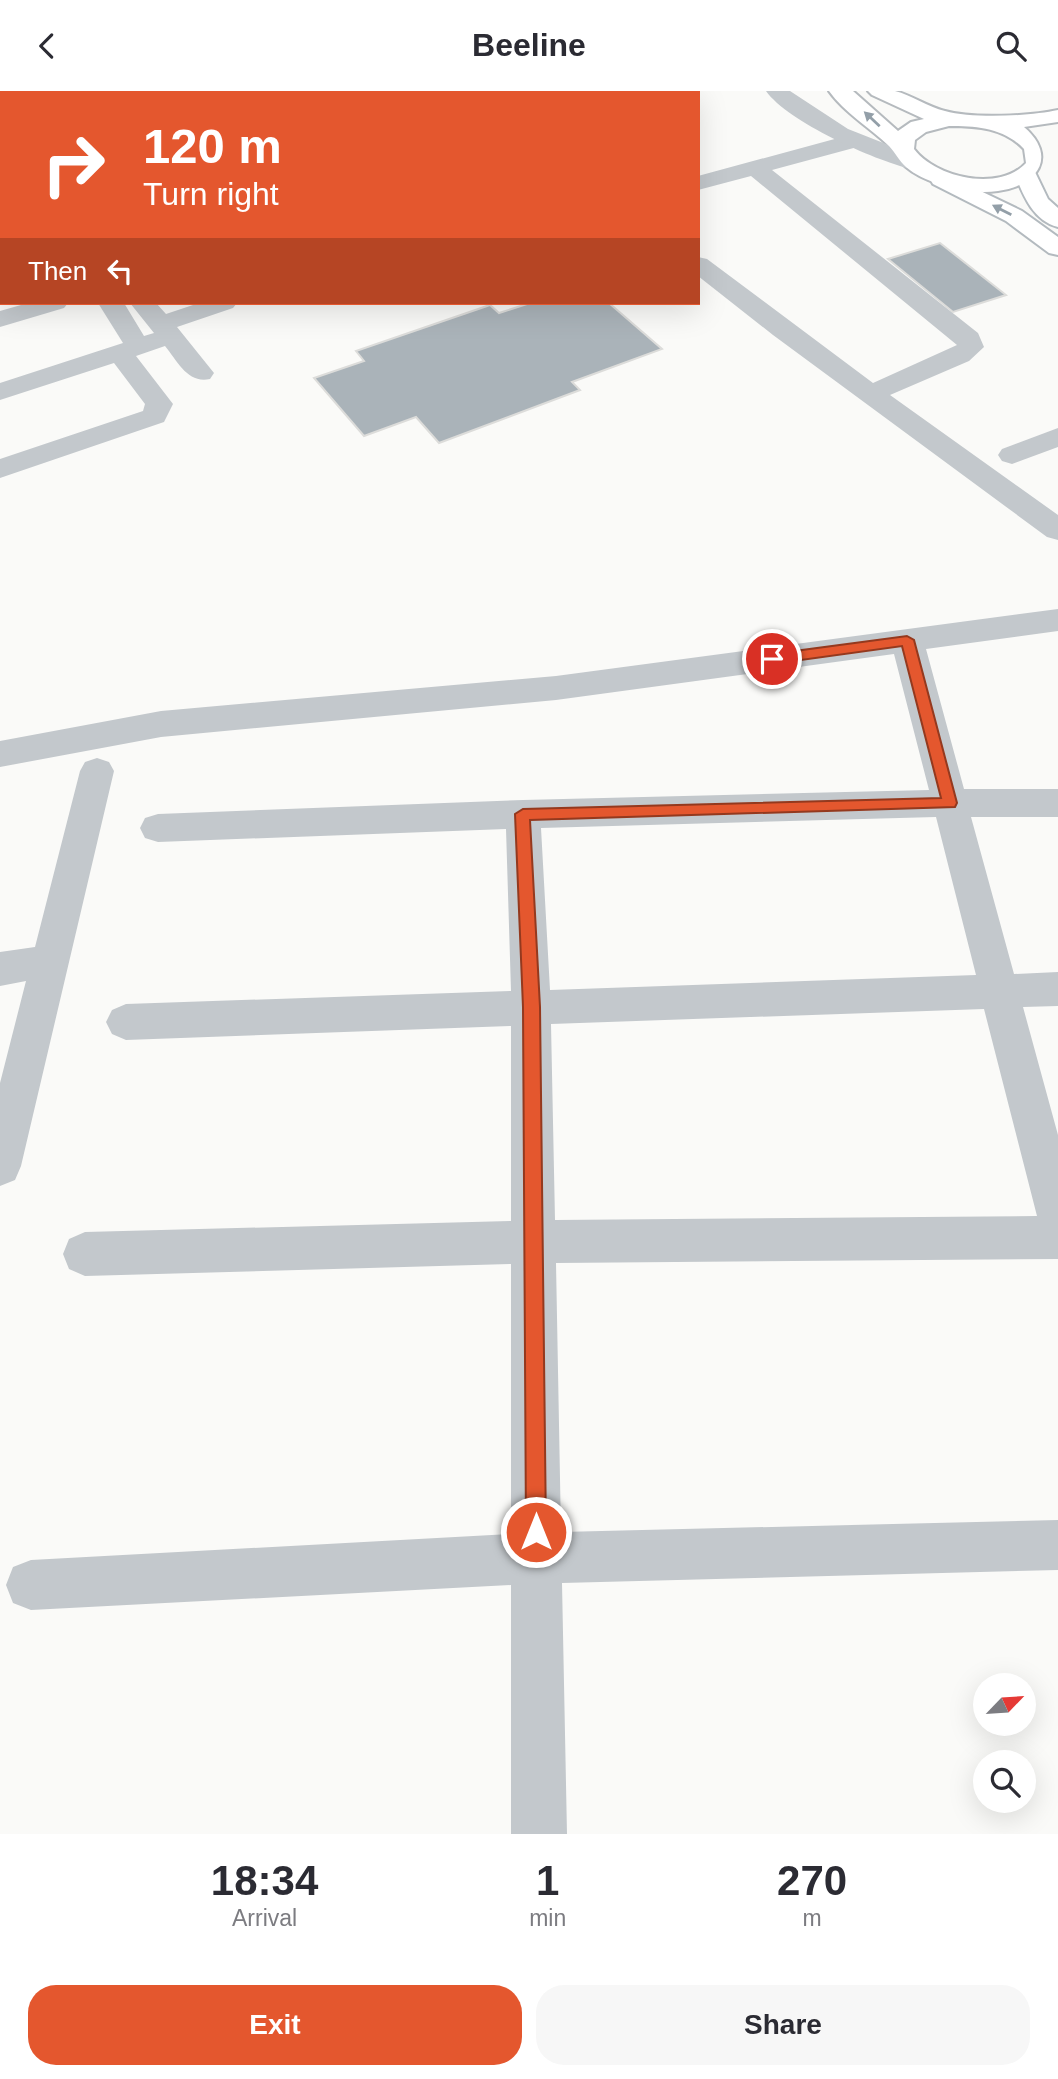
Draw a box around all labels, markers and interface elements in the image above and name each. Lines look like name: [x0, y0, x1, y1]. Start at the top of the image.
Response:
icon: back: [28, 27, 66, 65]
text: Beeline: [472, 27, 586, 63]
icon: search: [992, 27, 1030, 65]
one-way arrow: [864, 111, 881, 127]
icon: right: [28, 119, 119, 210]
text: 120 m: [143, 119, 282, 173]
text: Turn right: [143, 176, 279, 212]
one-way arrow: [992, 204, 1012, 215]
icon: left: [101, 252, 139, 290]
text: Then: [28, 256, 87, 286]
pin: [742, 629, 802, 689]
icon: arrive: [753, 640, 791, 678]
position arrow: [499, 1495, 573, 1569]
north arrow: [973, 1673, 1036, 1736]
map controls: [973, 1673, 1036, 1813]
button: search: [973, 1750, 1036, 1813]
text: 18:34: [211, 1857, 318, 1904]
text: 1: [536, 1857, 559, 1904]
text: 270: [777, 1857, 847, 1904]
text: Arrival: [232, 1905, 297, 1931]
text: min: [529, 1905, 566, 1931]
text: m: [803, 1905, 822, 1931]
button: Exit: [28, 1985, 522, 2065]
button: Share: [536, 1985, 1030, 2065]

